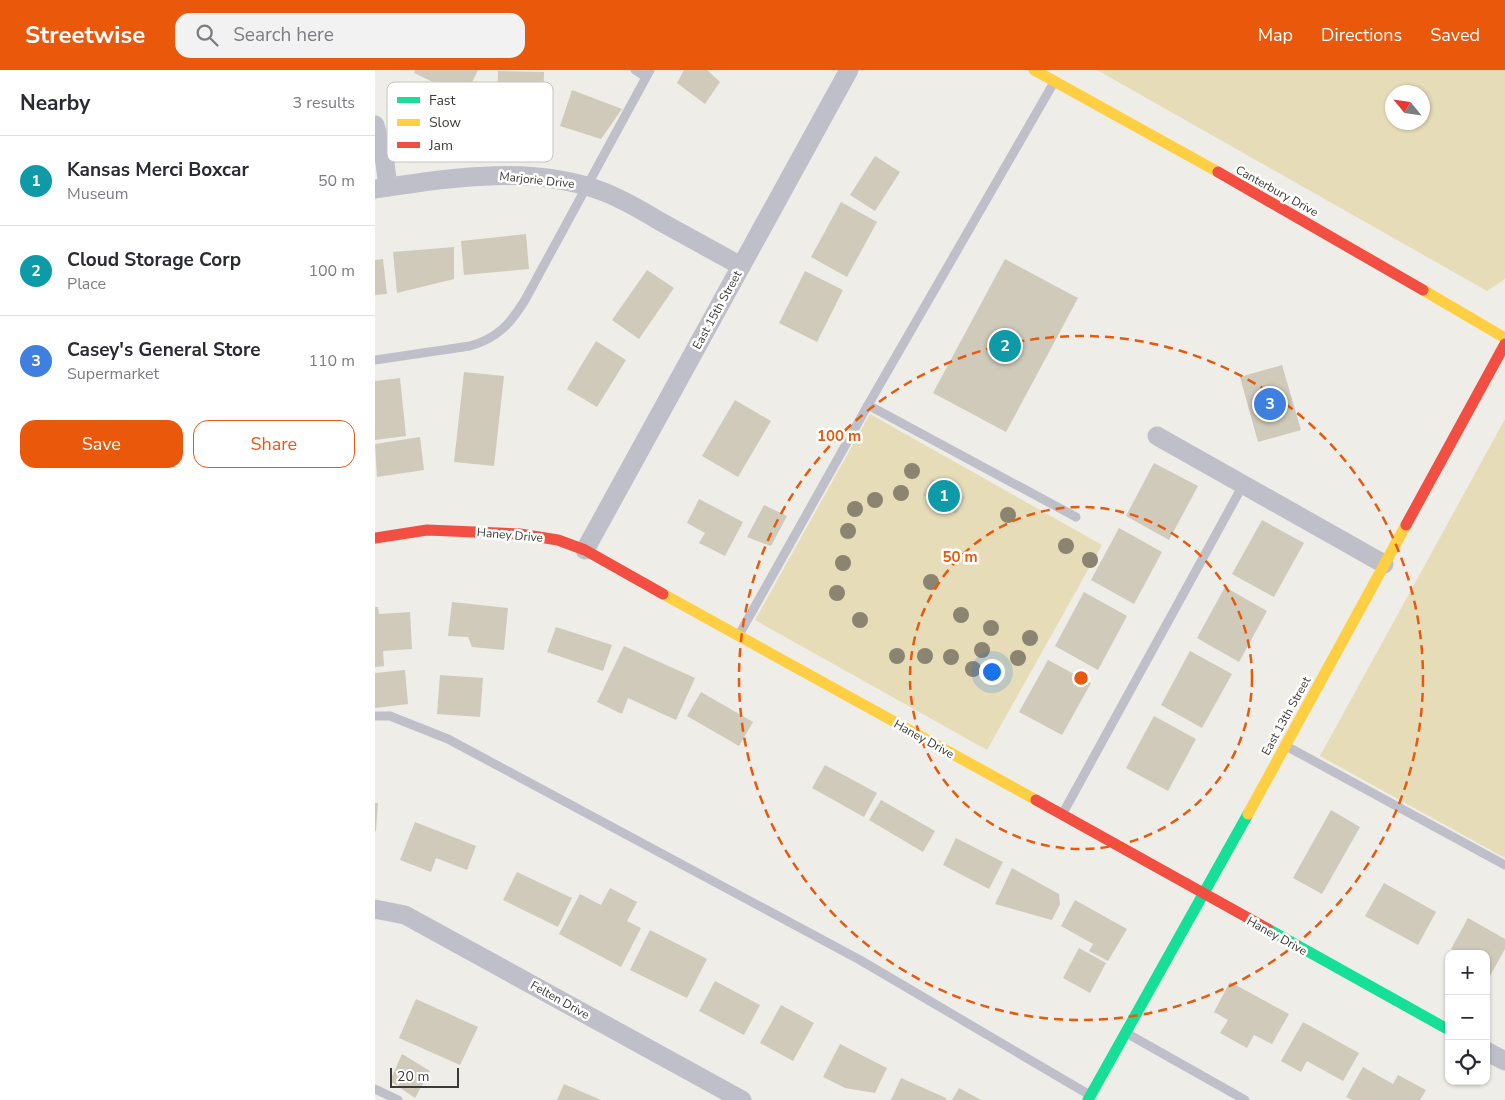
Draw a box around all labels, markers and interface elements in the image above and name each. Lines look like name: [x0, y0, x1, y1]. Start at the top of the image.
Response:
search box: [175, 13, 525, 58]
text: Streetwise: [25, 19, 145, 51]
icon: search: [193, 21, 221, 49]
text: Search here: [233, 22, 334, 48]
text: Map: [1258, 23, 1293, 47]
text: Directions: [1321, 23, 1402, 47]
text: Saved: [1430, 23, 1480, 47]
legend: [387, 82, 553, 162]
north arrow: [1385, 85, 1430, 130]
text: Nearby: [20, 89, 90, 117]
text: Fast: [429, 91, 455, 110]
text: 3 results: [293, 92, 355, 114]
text: Slow: [429, 113, 461, 132]
text: Jam: [428, 136, 453, 155]
text: Kansas Merci Boxcar: [67, 157, 249, 183]
street label: Canterbury Drive: [1233, 162, 1321, 220]
street label: Marjorie Drive: [499, 168, 575, 192]
text: 1: [31, 170, 41, 192]
text: 50 m: [318, 170, 355, 192]
text: Museum: [67, 183, 129, 205]
text: Cloud Storage Corp: [67, 247, 241, 273]
text: 2: [31, 260, 41, 282]
text: 100 m: [308, 260, 355, 282]
street label: East 15th Street: [689, 267, 746, 352]
text: Place: [67, 273, 106, 295]
pin: 2: [989, 327, 1021, 365]
text: Casey's General Store: [67, 337, 261, 363]
text: 3: [31, 350, 41, 372]
text: 110 m: [308, 350, 355, 372]
text: Supermarket: [67, 363, 159, 385]
pin: 3: [1254, 385, 1286, 423]
button: Save: [20, 420, 183, 468]
button: Share: [193, 420, 355, 468]
text: 100 m: [817, 426, 861, 446]
pin: 1: [928, 477, 960, 515]
street label: Haney Drive: [476, 524, 544, 546]
text: 50 m: [942, 547, 978, 567]
your location: [979, 659, 1005, 685]
centre of rings: [1072, 669, 1090, 687]
street label: East 13th Street: [1258, 673, 1315, 758]
street label: Haney Drive: [891, 716, 957, 762]
street label: Haney Drive: [1244, 913, 1310, 959]
map controls: [1445, 950, 1490, 1085]
button: +: [1445, 950, 1490, 995]
street label: Felten Drive: [528, 977, 592, 1023]
button: −: [1445, 995, 1490, 1040]
button: locate: [1445, 1040, 1490, 1085]
scale bar: [390, 1065, 459, 1088]
text: 20 m: [397, 1067, 429, 1086]

